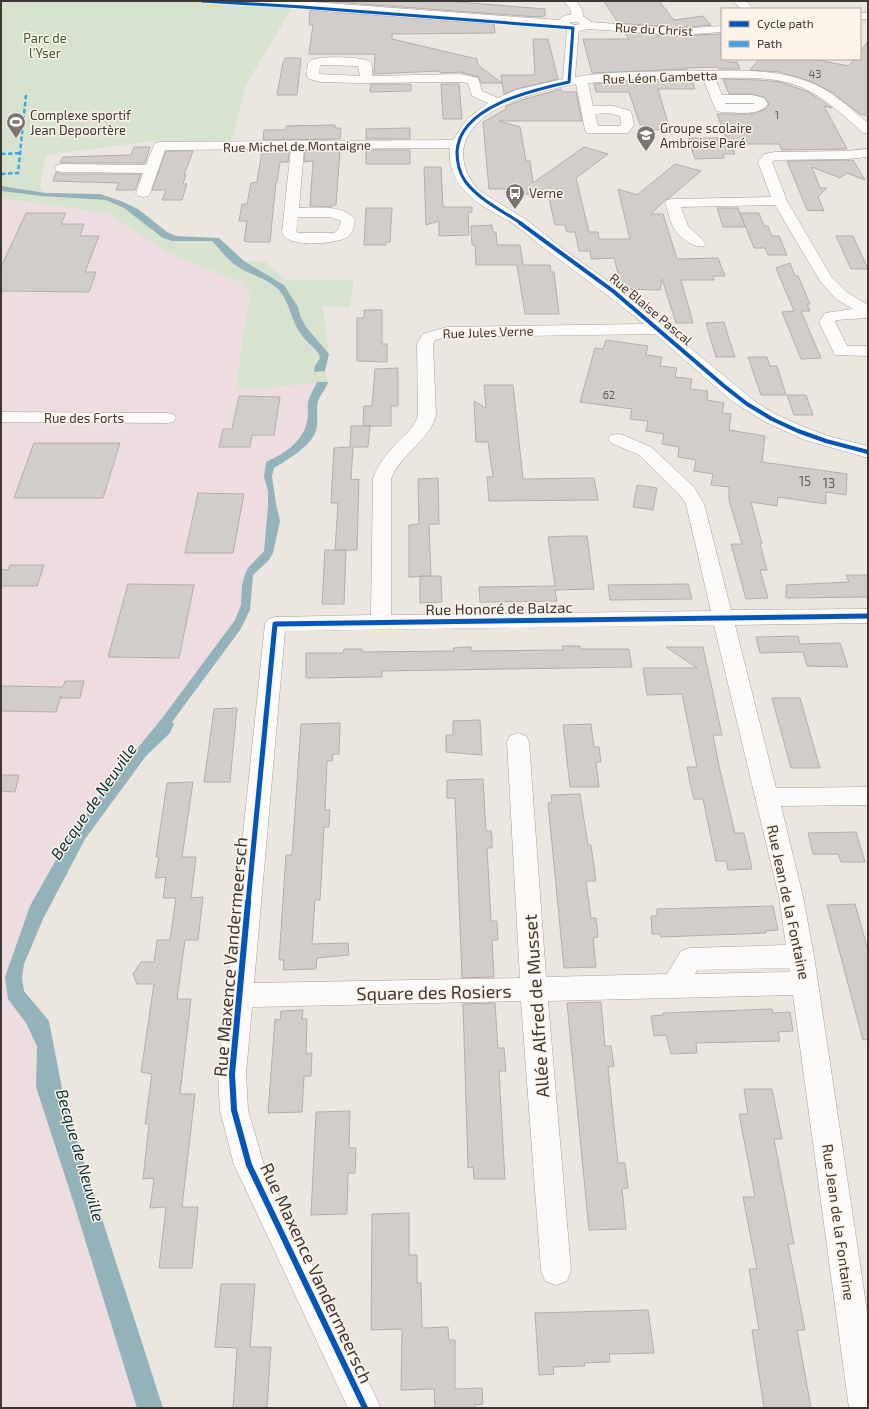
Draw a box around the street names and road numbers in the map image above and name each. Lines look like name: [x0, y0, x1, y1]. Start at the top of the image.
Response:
street label: Rue du Christ: [615, 19, 693, 39]
street label: Rue Léon Gambetta: [602, 67, 718, 87]
street label: Rue Michel de Montaigne: [223, 137, 371, 155]
street label: Rue Blaise Pascal: [606, 270, 696, 348]
street label: Rue Jules Verne: [442, 322, 534, 342]
street label: Rue des Forts: [44, 410, 124, 426]
street label: Rue Honoré de Balzac: [425, 598, 573, 618]
street label: Rue Jean de la Fontaine: [764, 823, 814, 981]
street label: Rue Maxence Vandermeersch: [209, 836, 251, 1078]
street label: Allée Alfred de Musset: [519, 913, 553, 1099]
street label: Square des Rosiers: [356, 980, 512, 1004]
street label: Rue Jean de la Fontaine: [819, 1143, 859, 1301]
street label: Rue Maxence Vandermeersch: [256, 1159, 378, 1387]

